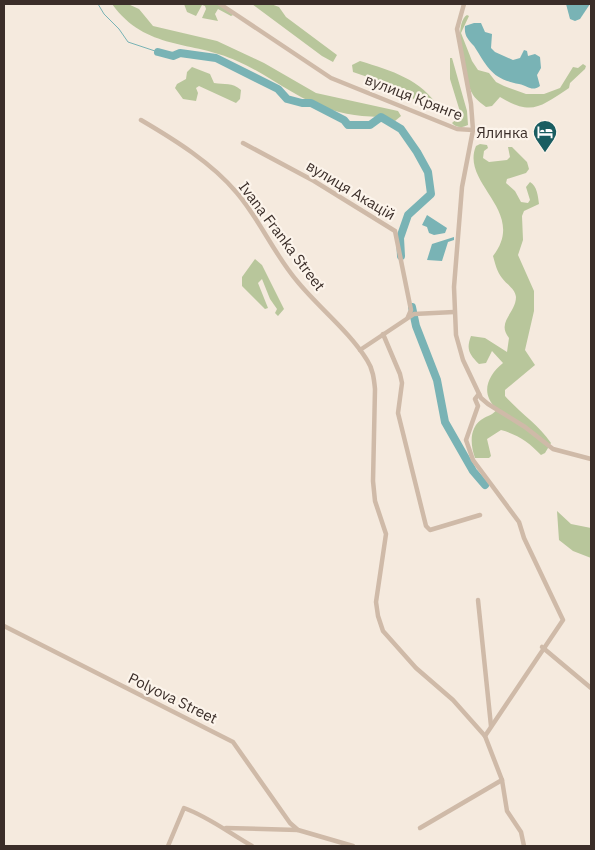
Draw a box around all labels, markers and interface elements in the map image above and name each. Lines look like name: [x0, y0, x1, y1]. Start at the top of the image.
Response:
street label: вулиця Крянге: [362, 70, 466, 124]
hotel icon: Ялинка: [532, 119, 558, 153]
place label: Ялинка: [476, 123, 528, 142]
street label: вулиця Акацій: [303, 156, 399, 224]
street label: Ivana Franka Street: [235, 178, 329, 294]
street label: Polyova Street: [125, 668, 221, 728]

